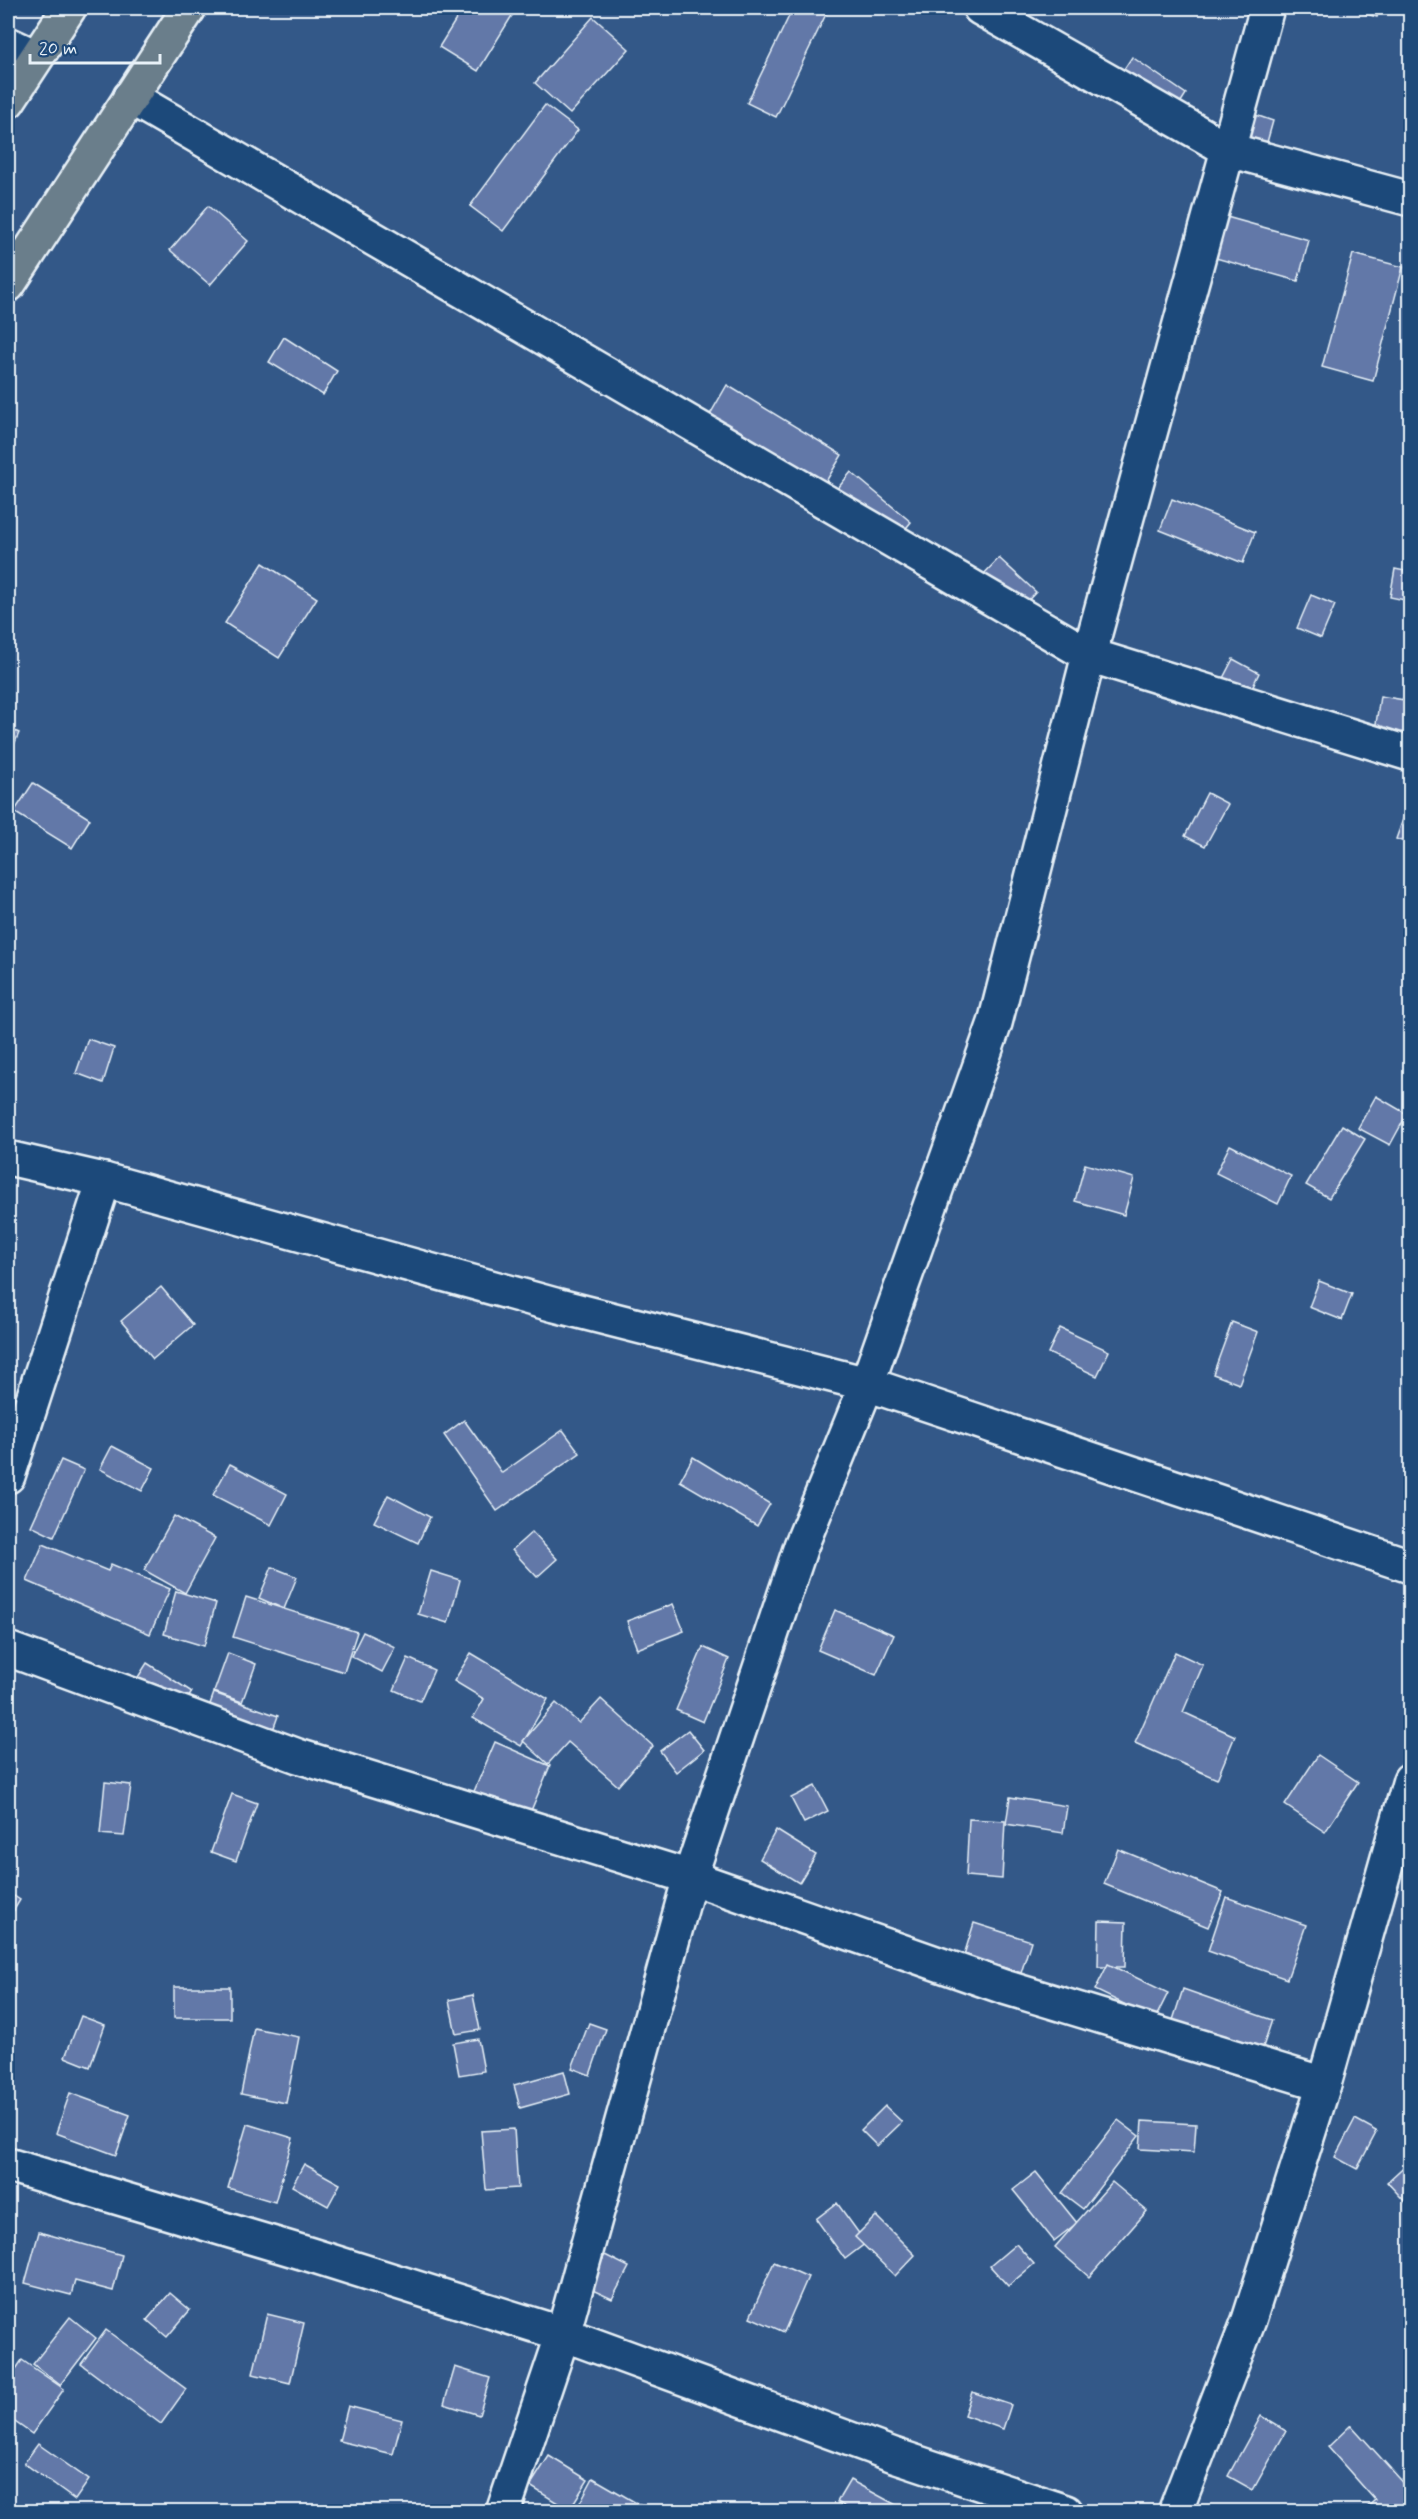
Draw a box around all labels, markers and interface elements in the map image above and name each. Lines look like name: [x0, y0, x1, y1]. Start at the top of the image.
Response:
scale bar: [30, 27, 160, 65]
text: 20 m: [39, 37, 77, 61]

